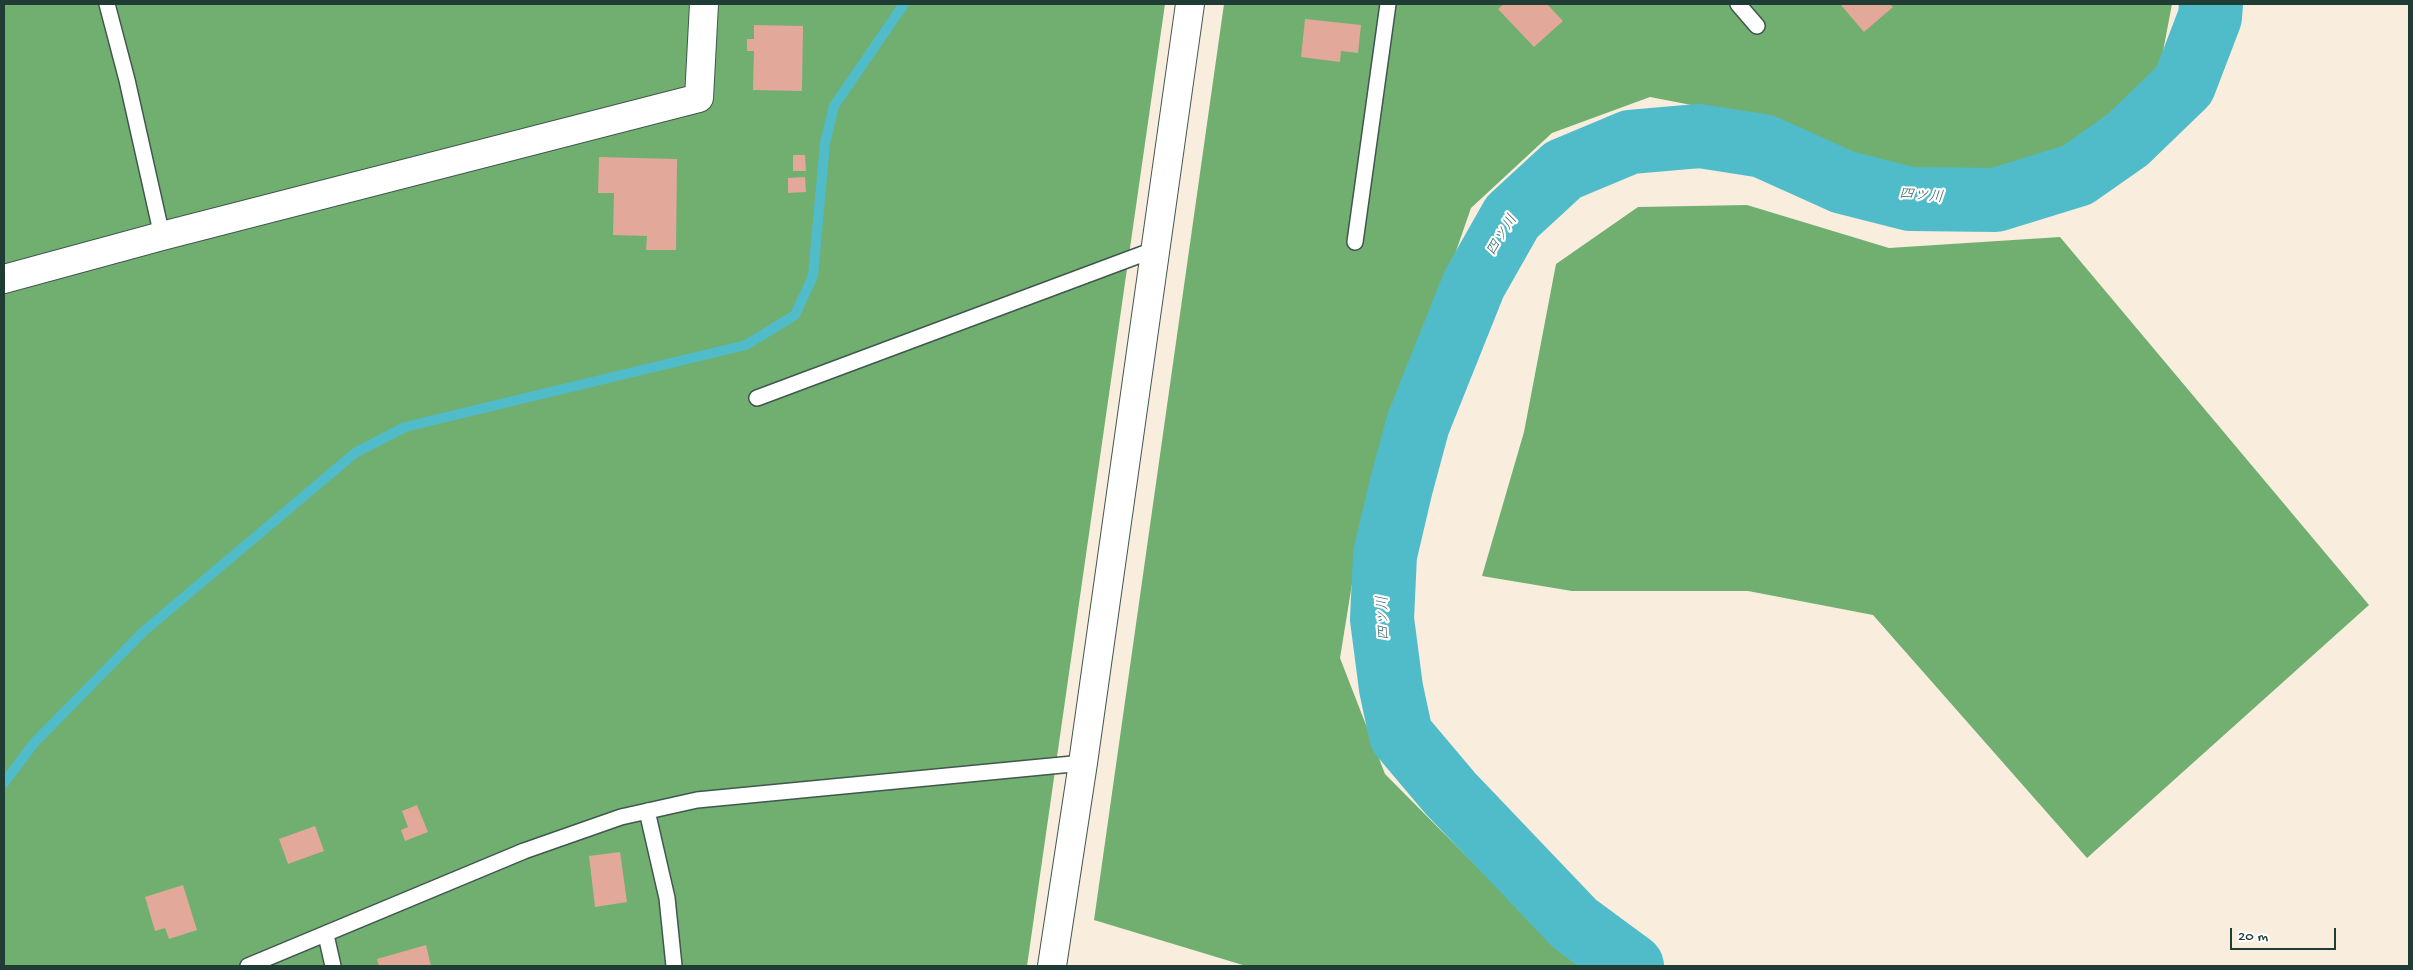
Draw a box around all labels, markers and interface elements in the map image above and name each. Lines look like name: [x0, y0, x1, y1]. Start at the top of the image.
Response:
water label: 四ツ川: [1898, 186, 1944, 208]
water label: 四ツ川: [1483, 212, 1523, 260]
water label: 四ツ川: [1375, 595, 1395, 641]
scale bar: [2233, 918, 2339, 950]
text: 20 m: [2238, 928, 2268, 946]

